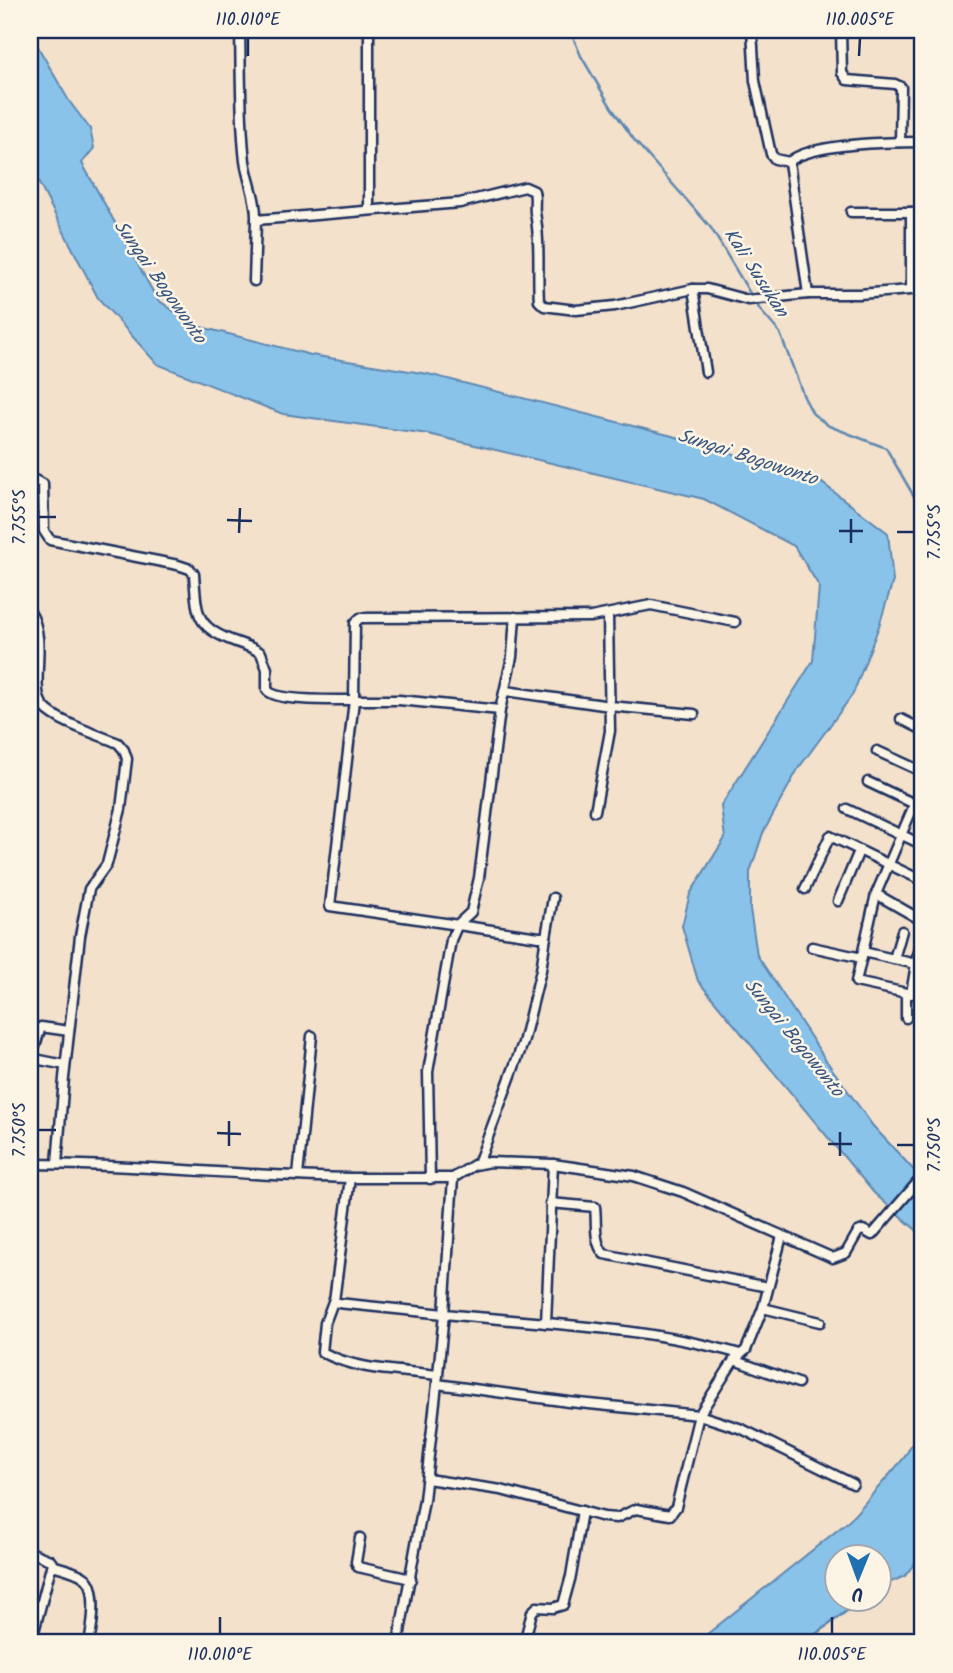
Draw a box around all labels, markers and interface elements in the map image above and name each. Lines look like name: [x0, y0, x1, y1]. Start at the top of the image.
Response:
text: 110.010°E: [216, 6, 281, 35]
text: 110.005°E: [826, 6, 895, 35]
water label: Sungai Bogowonto: [105, 214, 214, 351]
water label: Kali Susukan: [715, 222, 797, 325]
water label: Sungai Bogowonto: [674, 421, 822, 495]
text: 7.755°S: [6, 489, 35, 545]
text: 7.755°S: [921, 504, 950, 560]
water label: Sungai Bogowonto: [736, 972, 852, 1105]
text: 7.750°S: [6, 1102, 35, 1158]
text: 7.750°S: [921, 1117, 950, 1173]
north arrow: [824, 1544, 894, 1614]
text: U: [851, 1578, 864, 1608]
text: 110.010°E: [188, 1641, 253, 1670]
text: 110.005°E: [798, 1641, 867, 1670]

